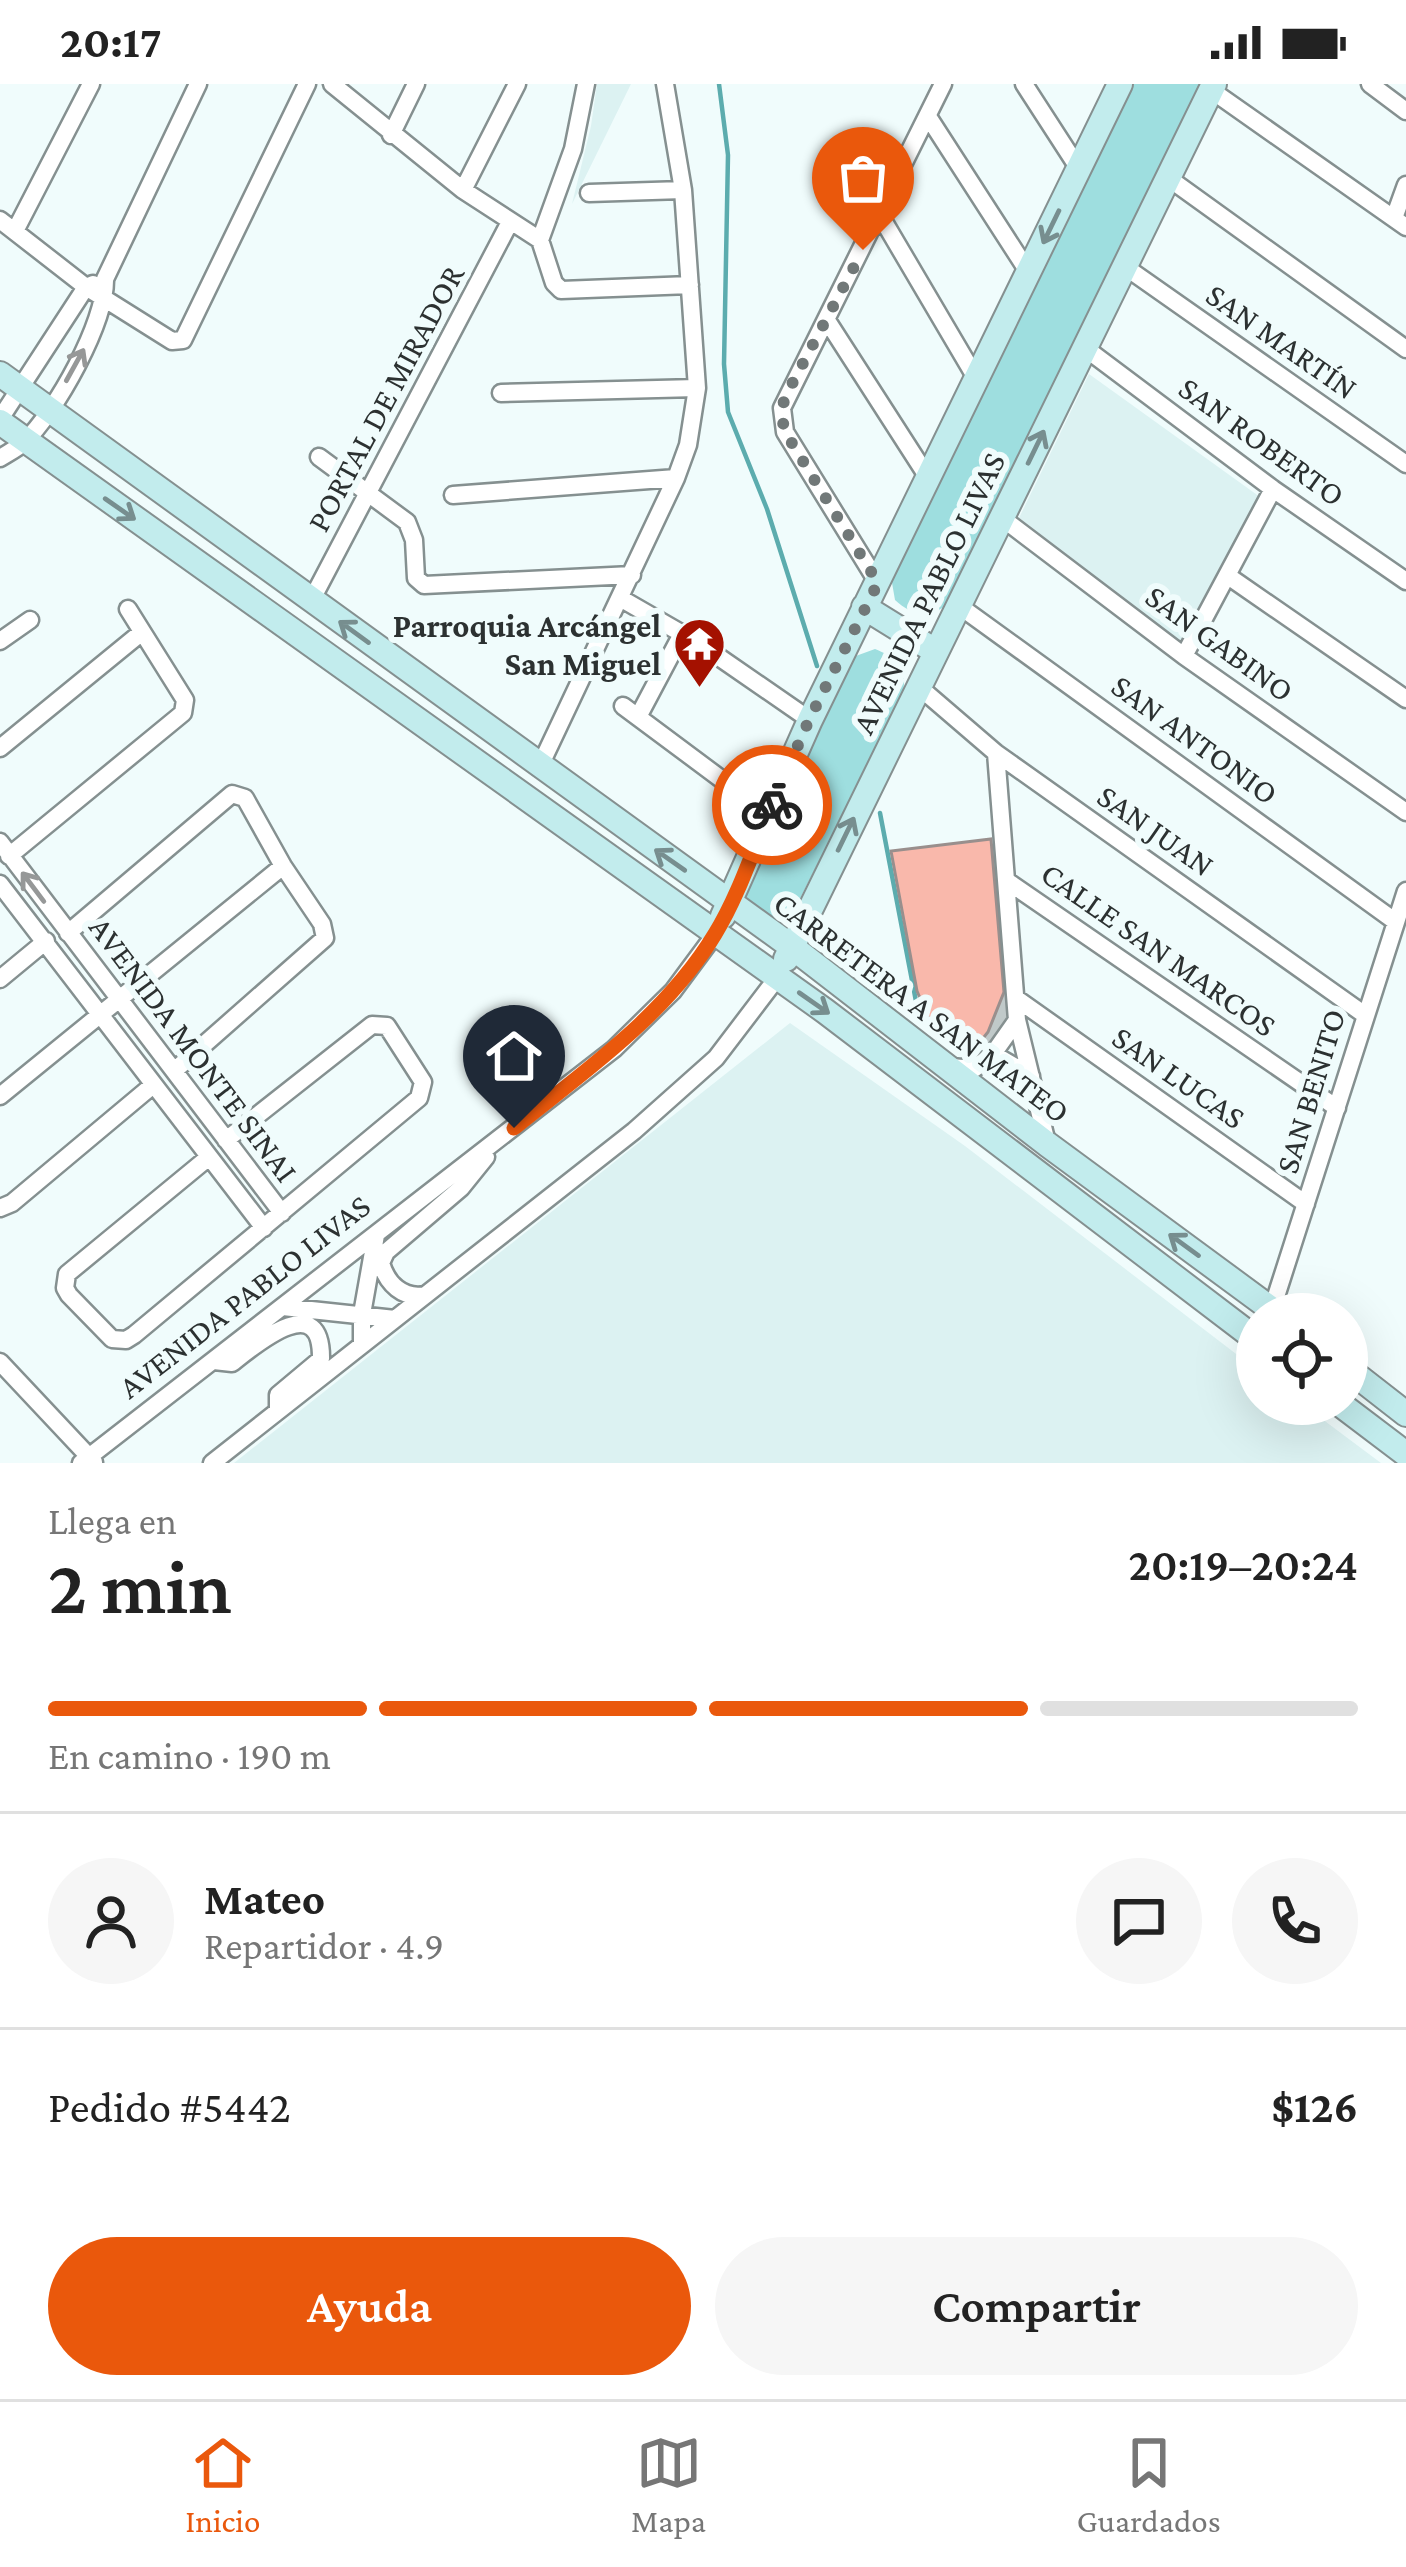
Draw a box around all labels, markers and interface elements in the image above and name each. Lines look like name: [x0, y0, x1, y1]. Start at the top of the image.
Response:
text: 20:17: [60, 17, 161, 67]
pin: [812, 127, 914, 250]
icon: bag: [830, 145, 896, 211]
one-way arrow: [1039, 208, 1061, 244]
street label: PORTAL DE MIRADOR: [299, 258, 471, 538]
street label: SAN MARTÍN: [1200, 276, 1364, 406]
one-way arrow: [64, 348, 88, 383]
street label: SAN ROBERTO: [1172, 369, 1352, 513]
one-way arrow: [1026, 429, 1049, 465]
street label: AVENIDA PABLO LIVAS: [844, 446, 1012, 740]
one-way arrow: [103, 496, 137, 521]
street label: SAN GABINO: [1139, 577, 1301, 709]
place label: Parroquia Arcángel San Miguel: [393, 607, 661, 682]
temple icon: Parroquia Arcángel San Miguel: [672, 616, 728, 690]
one-way arrow: [338, 620, 370, 645]
street label: SAN ANTONIO: [1105, 666, 1285, 812]
courier: [712, 745, 832, 865]
icon: bike: [739, 772, 805, 838]
street label: SAN JUAN: [1091, 777, 1221, 883]
one-way arrow: [836, 817, 858, 853]
one-way arrow: [654, 848, 687, 873]
street label: CALLE SAN MARCOS: [1035, 854, 1283, 1044]
one-way arrow: [20, 871, 46, 903]
street label: CARRETERA A SAN MATEO: [767, 884, 1077, 1130]
street label: AVENIDA MONTE SINAI: [82, 909, 306, 1189]
one-way arrow: [797, 990, 830, 1016]
pin: [463, 1005, 565, 1128]
street label: SAN BENITO: [1268, 1005, 1352, 1177]
street label: SAN LUCAS: [1106, 1018, 1252, 1136]
icon: home: [481, 1023, 547, 1089]
street label: AVENIDA PABLO LIVAS: [111, 1187, 377, 1405]
one-way arrow: [1168, 1232, 1201, 1258]
map controls: [1236, 1293, 1368, 1425]
button: locate: [1236, 1293, 1368, 1425]
text: Llega en: [48, 1499, 177, 1542]
text: 20:19–20:24: [1129, 1540, 1358, 1590]
text: 2 min: [48, 1543, 232, 1630]
text: En camino · 190 m: [48, 1734, 331, 1777]
button: person: [48, 1858, 174, 1984]
button: chat: [1076, 1858, 1202, 1984]
button: phone: [1232, 1858, 1358, 1984]
text: Mateo: [204, 1874, 325, 1924]
text: Repartidor · 4.9: [204, 1924, 444, 1967]
text: Pedido #5442: [48, 2082, 291, 2132]
text: $126: [1271, 2082, 1358, 2132]
button: Ayuda: [48, 2237, 691, 2375]
button: Compartir: [715, 2237, 1358, 2375]
tab: Inicio: [185, 2430, 260, 2539]
tab: Mapa: [631, 2430, 706, 2539]
tab: Guardados: [1077, 2430, 1221, 2539]

